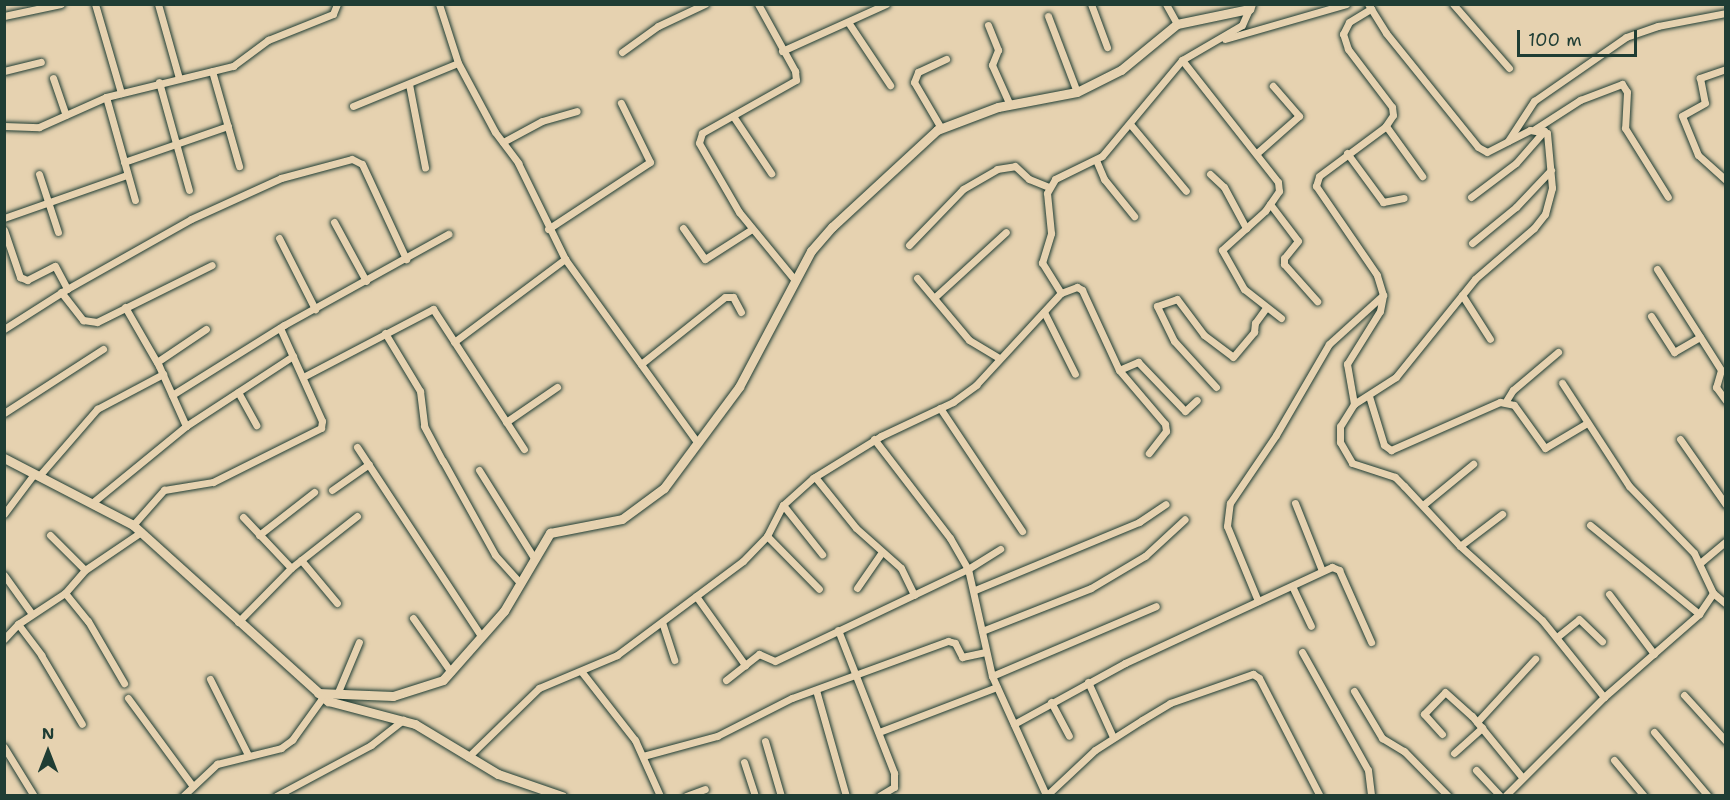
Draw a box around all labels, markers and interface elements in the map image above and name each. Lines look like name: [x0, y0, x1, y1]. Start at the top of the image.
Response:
scale bar: [1520, 18, 1640, 56]
text: 100 m: [1528, 28, 1582, 52]
north arrow: [18, 722, 78, 782]
text: N: [42, 723, 54, 744]

